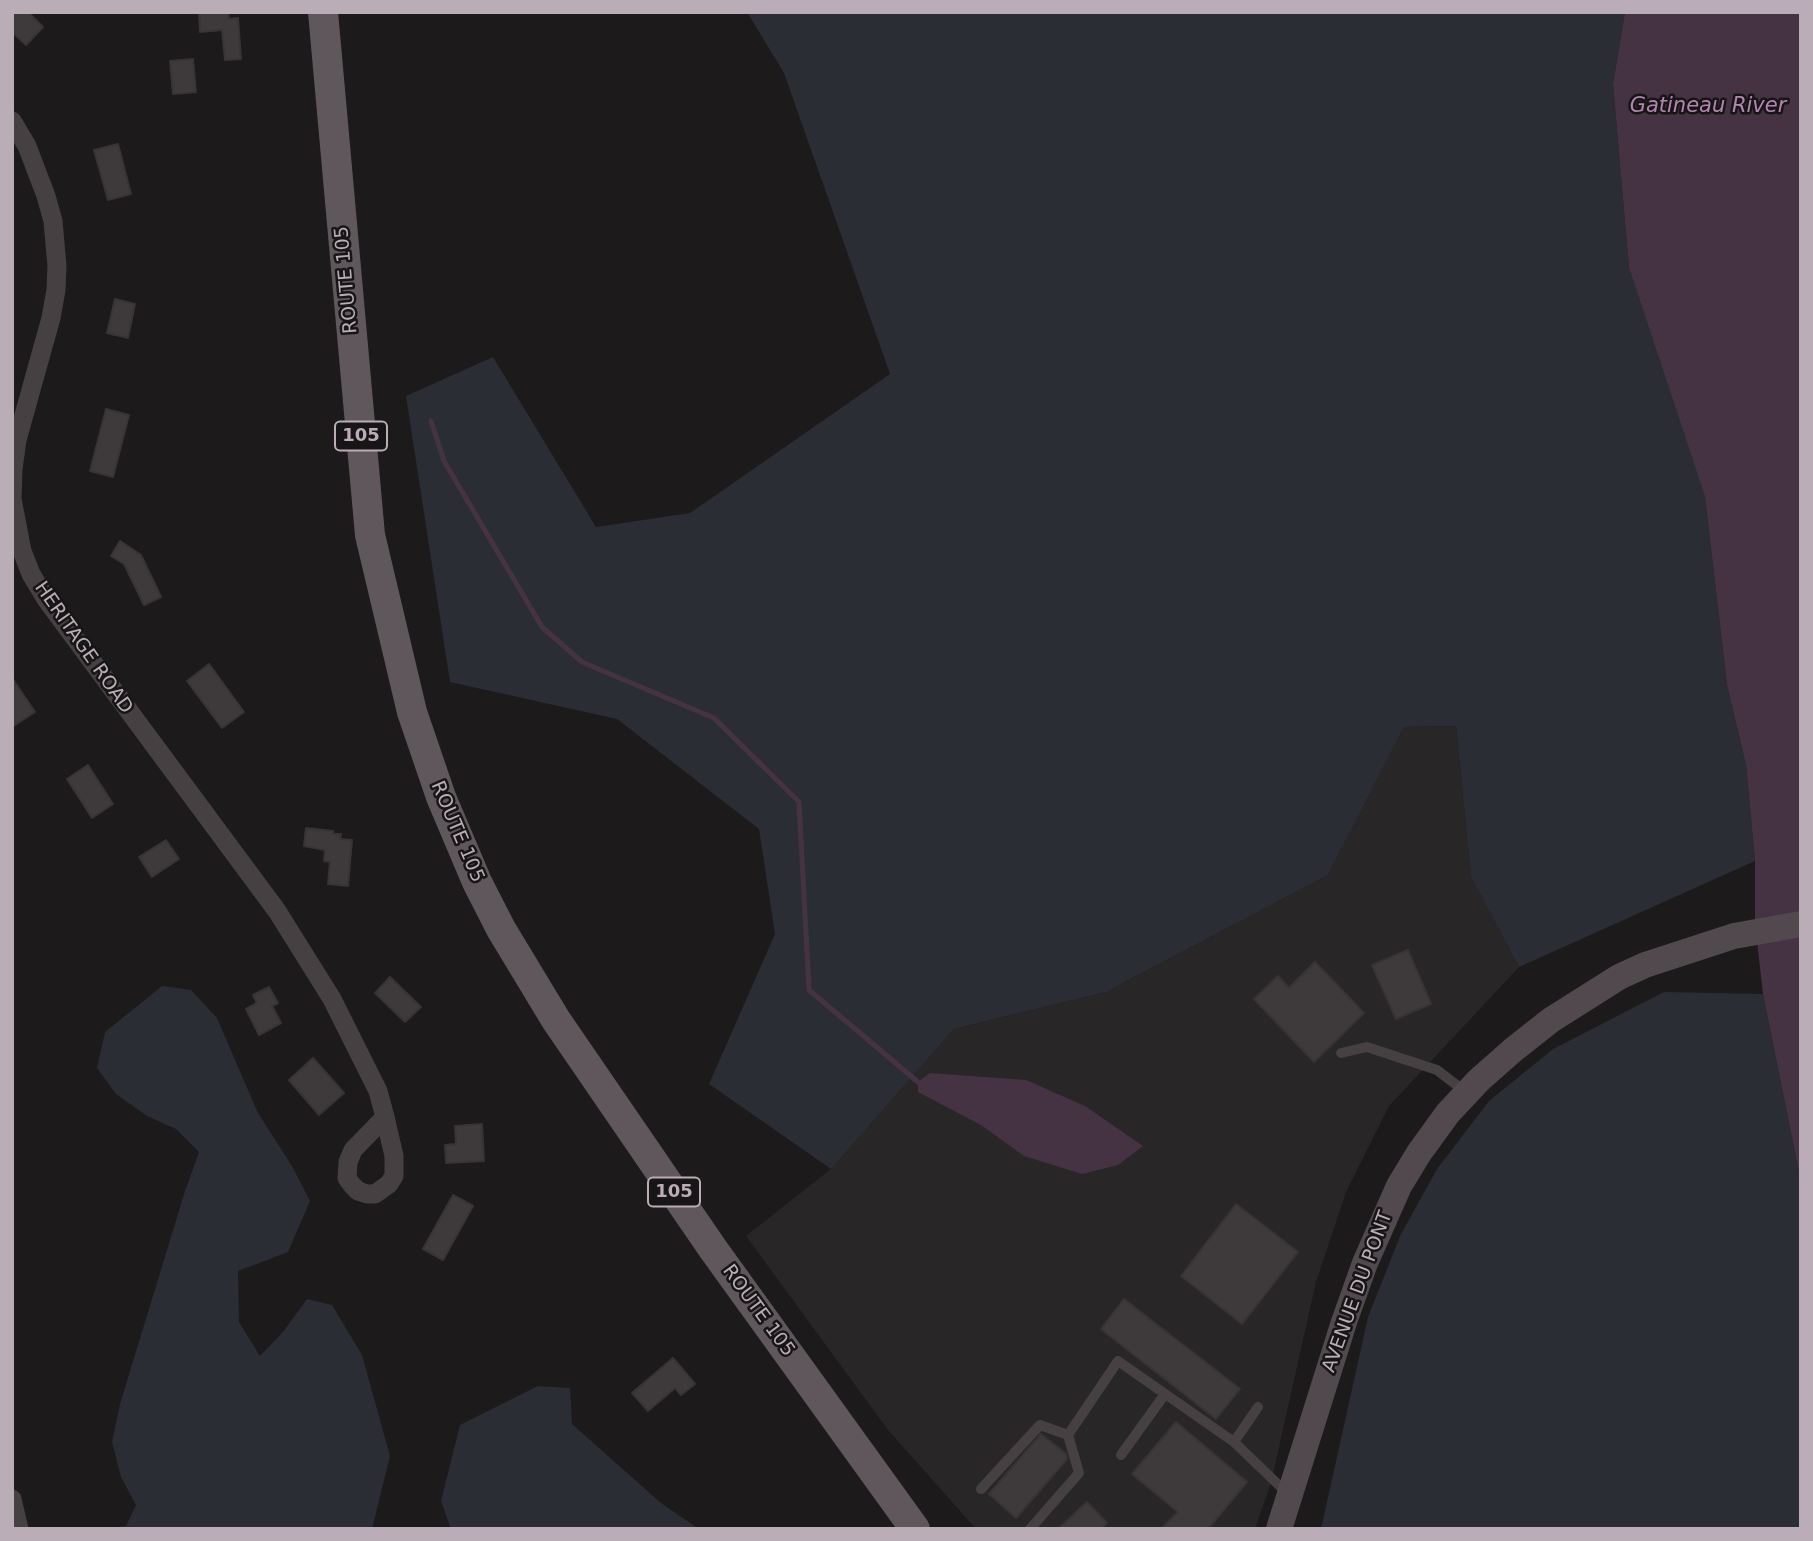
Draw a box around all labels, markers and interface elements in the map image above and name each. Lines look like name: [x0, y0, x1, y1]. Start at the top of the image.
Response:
water label: Gatineau River: [1630, 94, 1786, 120]
street label: ROUTE 105: [331, 225, 363, 335]
road number: 105: [335, 422, 387, 450]
street label: HERITAGE ROAD: [29, 578, 137, 718]
street label: ROUTE 105: [425, 778, 489, 886]
road number: 105: [648, 1177, 700, 1206]
street label: AVENUE DU PONT: [1318, 1208, 1398, 1376]
street label: ROUTE 105: [717, 1261, 799, 1361]

